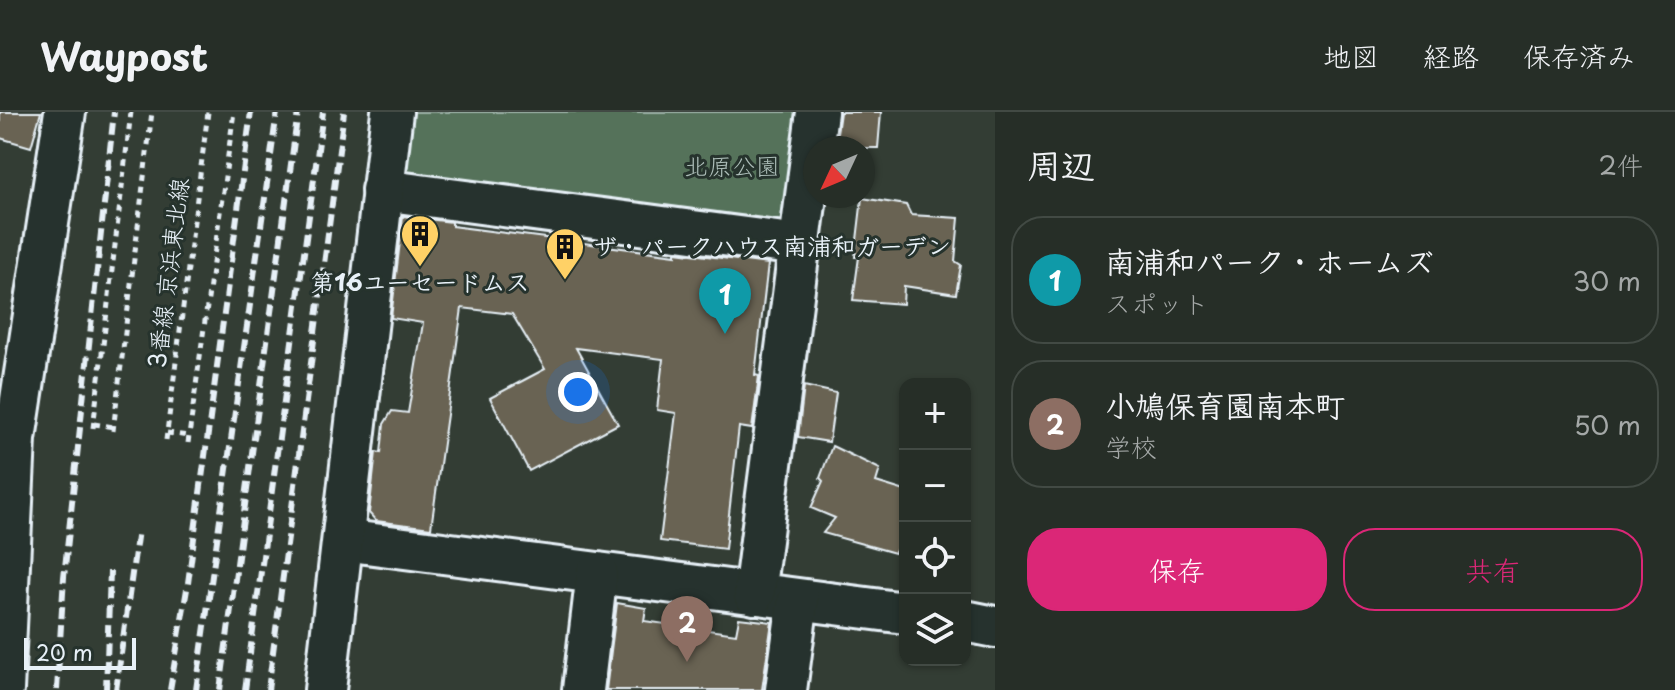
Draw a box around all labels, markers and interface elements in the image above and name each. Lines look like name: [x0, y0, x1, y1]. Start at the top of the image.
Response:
text: Waypost: [40, 27, 208, 84]
text: 地図: [1323, 34, 1379, 77]
text: 経路: [1423, 34, 1479, 77]
text: 保存済み: [1523, 34, 1635, 77]
north arrow: [803, 136, 875, 208]
text: 周辺: [1027, 138, 1095, 190]
text: 2件: [1599, 145, 1643, 184]
park label: 北原公園: [684, 147, 780, 183]
street label: 3番線 京浜東北線: [137, 175, 197, 370]
building icon: 第16ユーセードムス: [399, 213, 441, 268]
building icon: ザ・パークハウス南浦和ガーデン: [544, 226, 586, 281]
place label: ザ・パークハウス南浦和ガーデン: [593, 227, 951, 263]
text: 南浦和パーク・ホームズ: [1105, 238, 1434, 283]
text: 1: [1049, 261, 1061, 300]
text: 30 m: [1573, 261, 1641, 300]
place label: 第16ユーセードムス: [310, 263, 530, 299]
pin: 1: [699, 268, 751, 334]
text: スポット: [1105, 283, 1209, 322]
your location: [558, 372, 598, 412]
map controls: [899, 378, 971, 666]
button: +: [899, 378, 971, 450]
text: 小鳩保育園南本町: [1105, 382, 1345, 427]
text: 2: [1046, 405, 1064, 444]
text: 50 m: [1574, 405, 1641, 444]
text: 学校: [1105, 427, 1157, 466]
button: −: [899, 450, 971, 522]
button: locate: [899, 522, 971, 594]
button: 保存: [1027, 528, 1327, 611]
button: 共有: [1343, 528, 1643, 611]
button: layers: [899, 594, 971, 666]
pin: 2: [661, 596, 713, 662]
scale bar: [24, 634, 136, 670]
text: 20 m: [36, 635, 93, 668]

